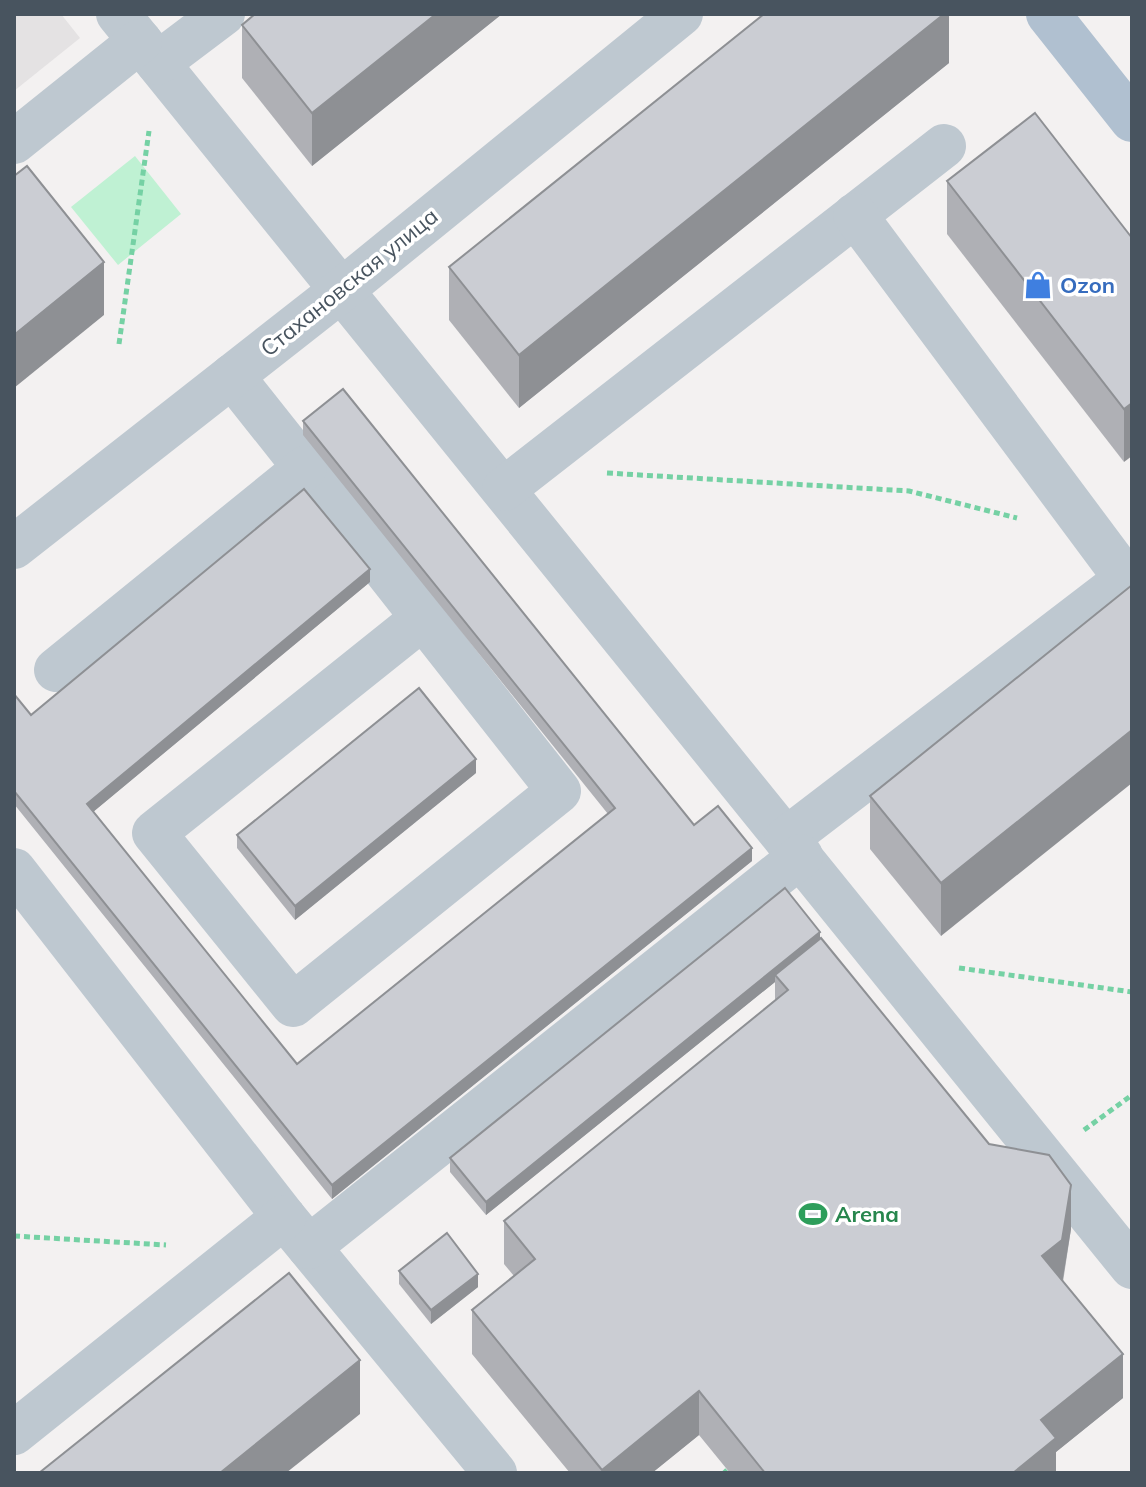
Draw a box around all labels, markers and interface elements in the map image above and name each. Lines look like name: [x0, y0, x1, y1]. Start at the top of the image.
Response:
street label: Стахановская улица: [255, 202, 443, 362]
shop icon: Ozon: [1023, 270, 1053, 300]
place label: Ozon: [1060, 271, 1115, 299]
sports icon: Arena: [798, 1199, 828, 1229]
place label: Arena: [835, 1200, 899, 1228]

